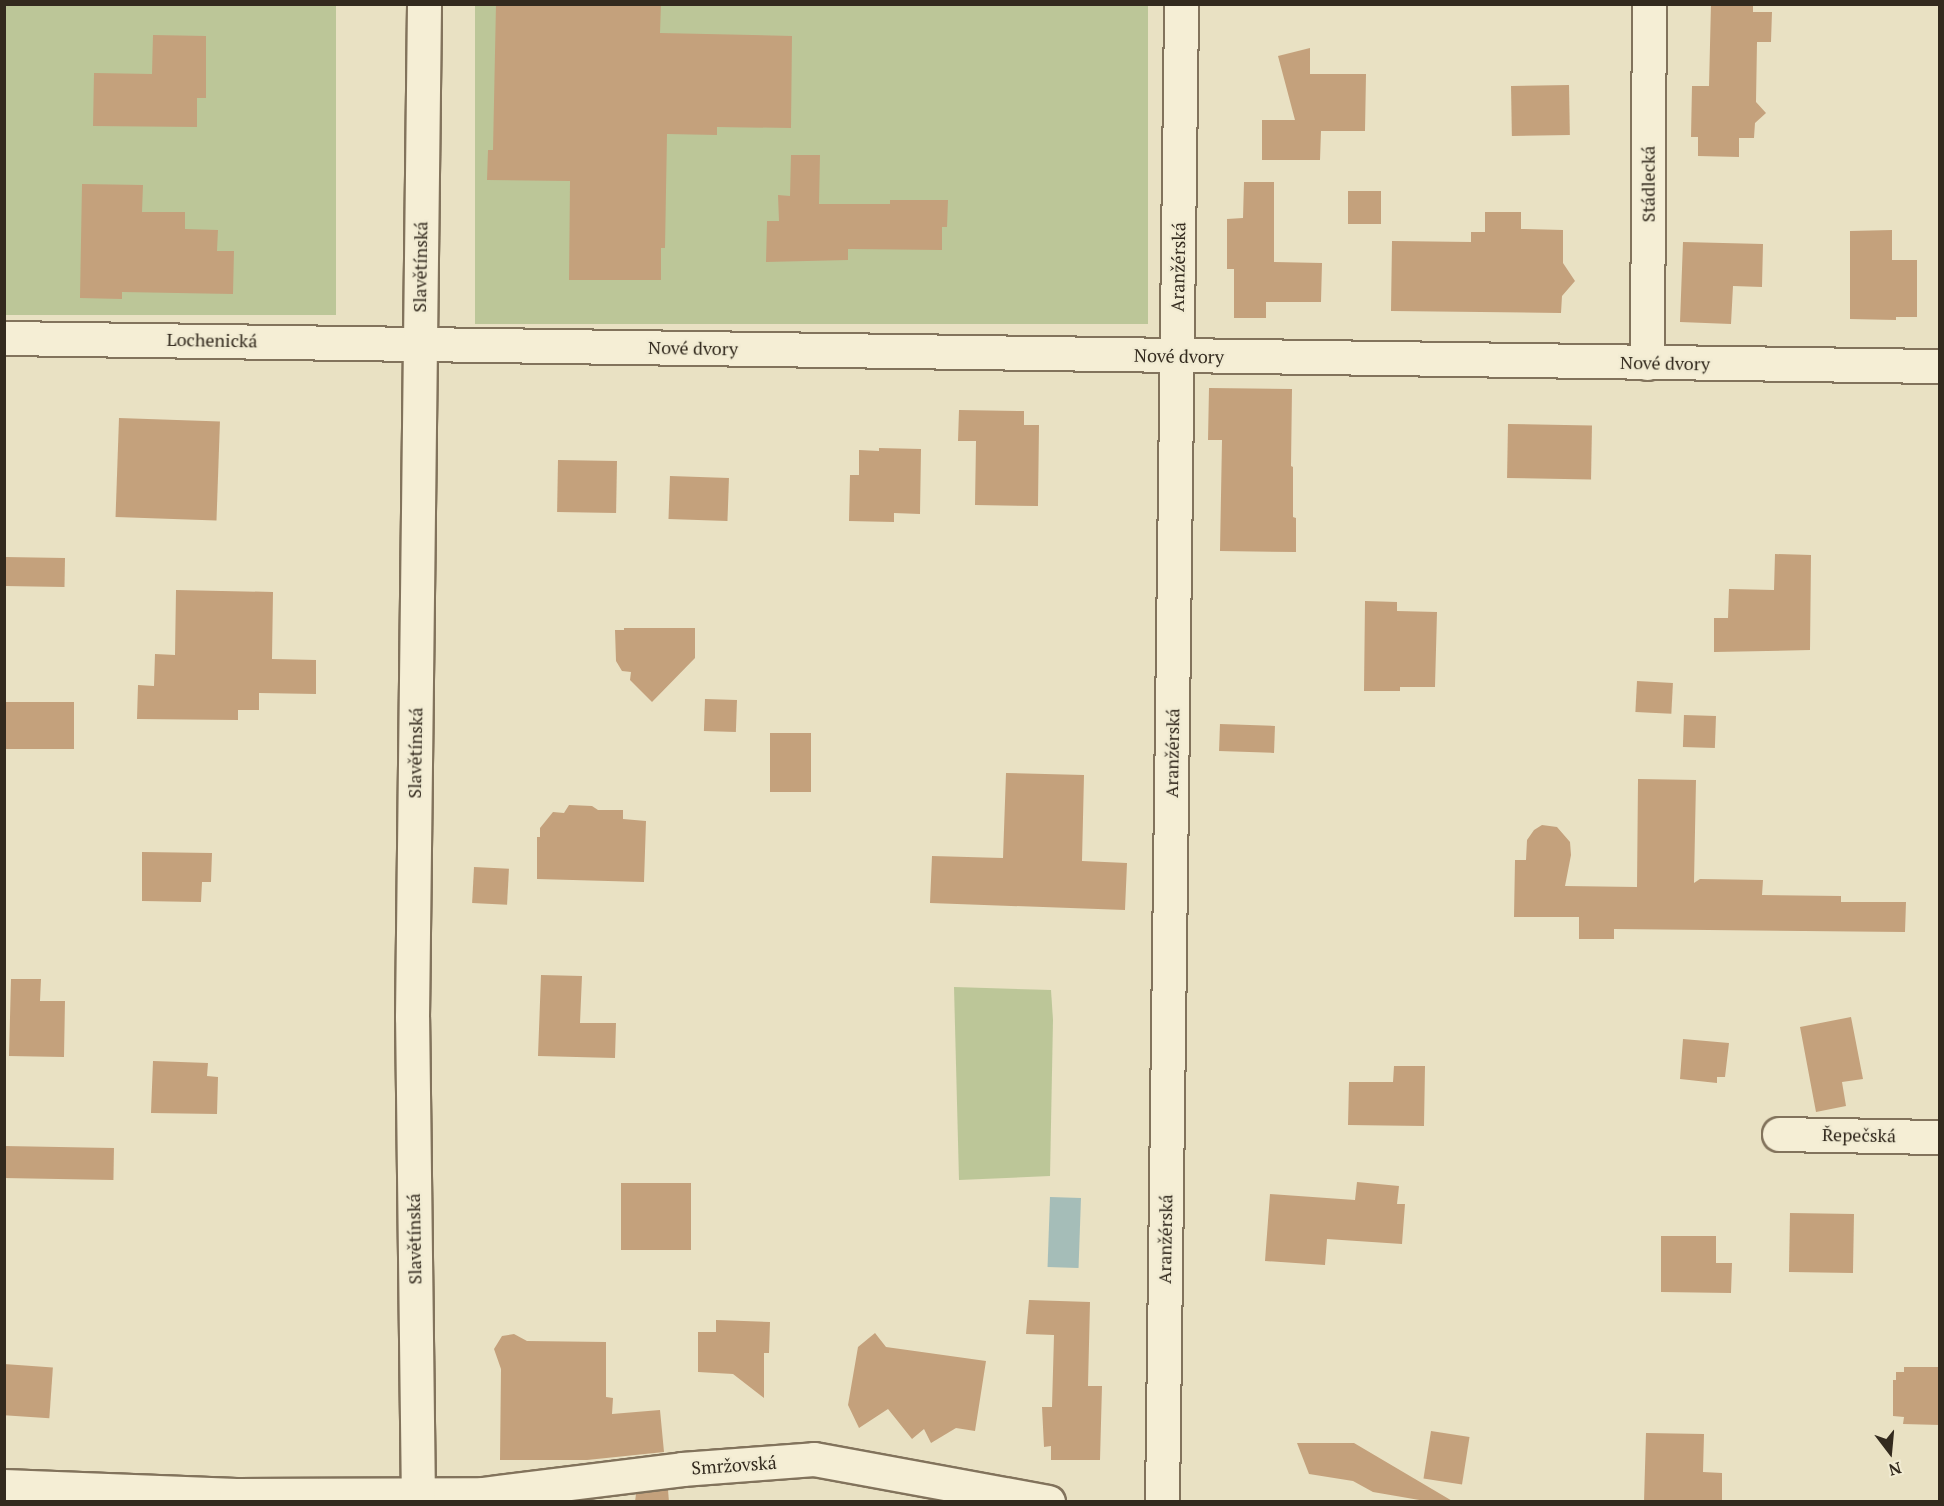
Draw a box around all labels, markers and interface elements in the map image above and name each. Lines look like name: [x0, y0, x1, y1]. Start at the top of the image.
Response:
street label: Stádlecká: [1637, 146, 1659, 222]
street label: Slavětínská: [408, 221, 432, 313]
street label: Aranžérská: [1166, 222, 1190, 312]
street label: Lochenická: [166, 328, 258, 352]
street label: Nové dvory: [648, 336, 738, 360]
street label: Nové dvory: [1134, 344, 1224, 368]
street label: Nové dvory: [1620, 351, 1710, 375]
street label: Slavětínská: [403, 707, 427, 799]
street label: Aranžérská: [1160, 708, 1184, 798]
street label: Řepečská: [1822, 1124, 1896, 1146]
street label: Slavětínská: [402, 1193, 426, 1285]
street label: Aranžérská: [1153, 1194, 1177, 1284]
north arrow: [1860, 1422, 1920, 1482]
street label: Smržovská: [691, 1451, 777, 1479]
text: N: [1886, 1457, 1904, 1482]

